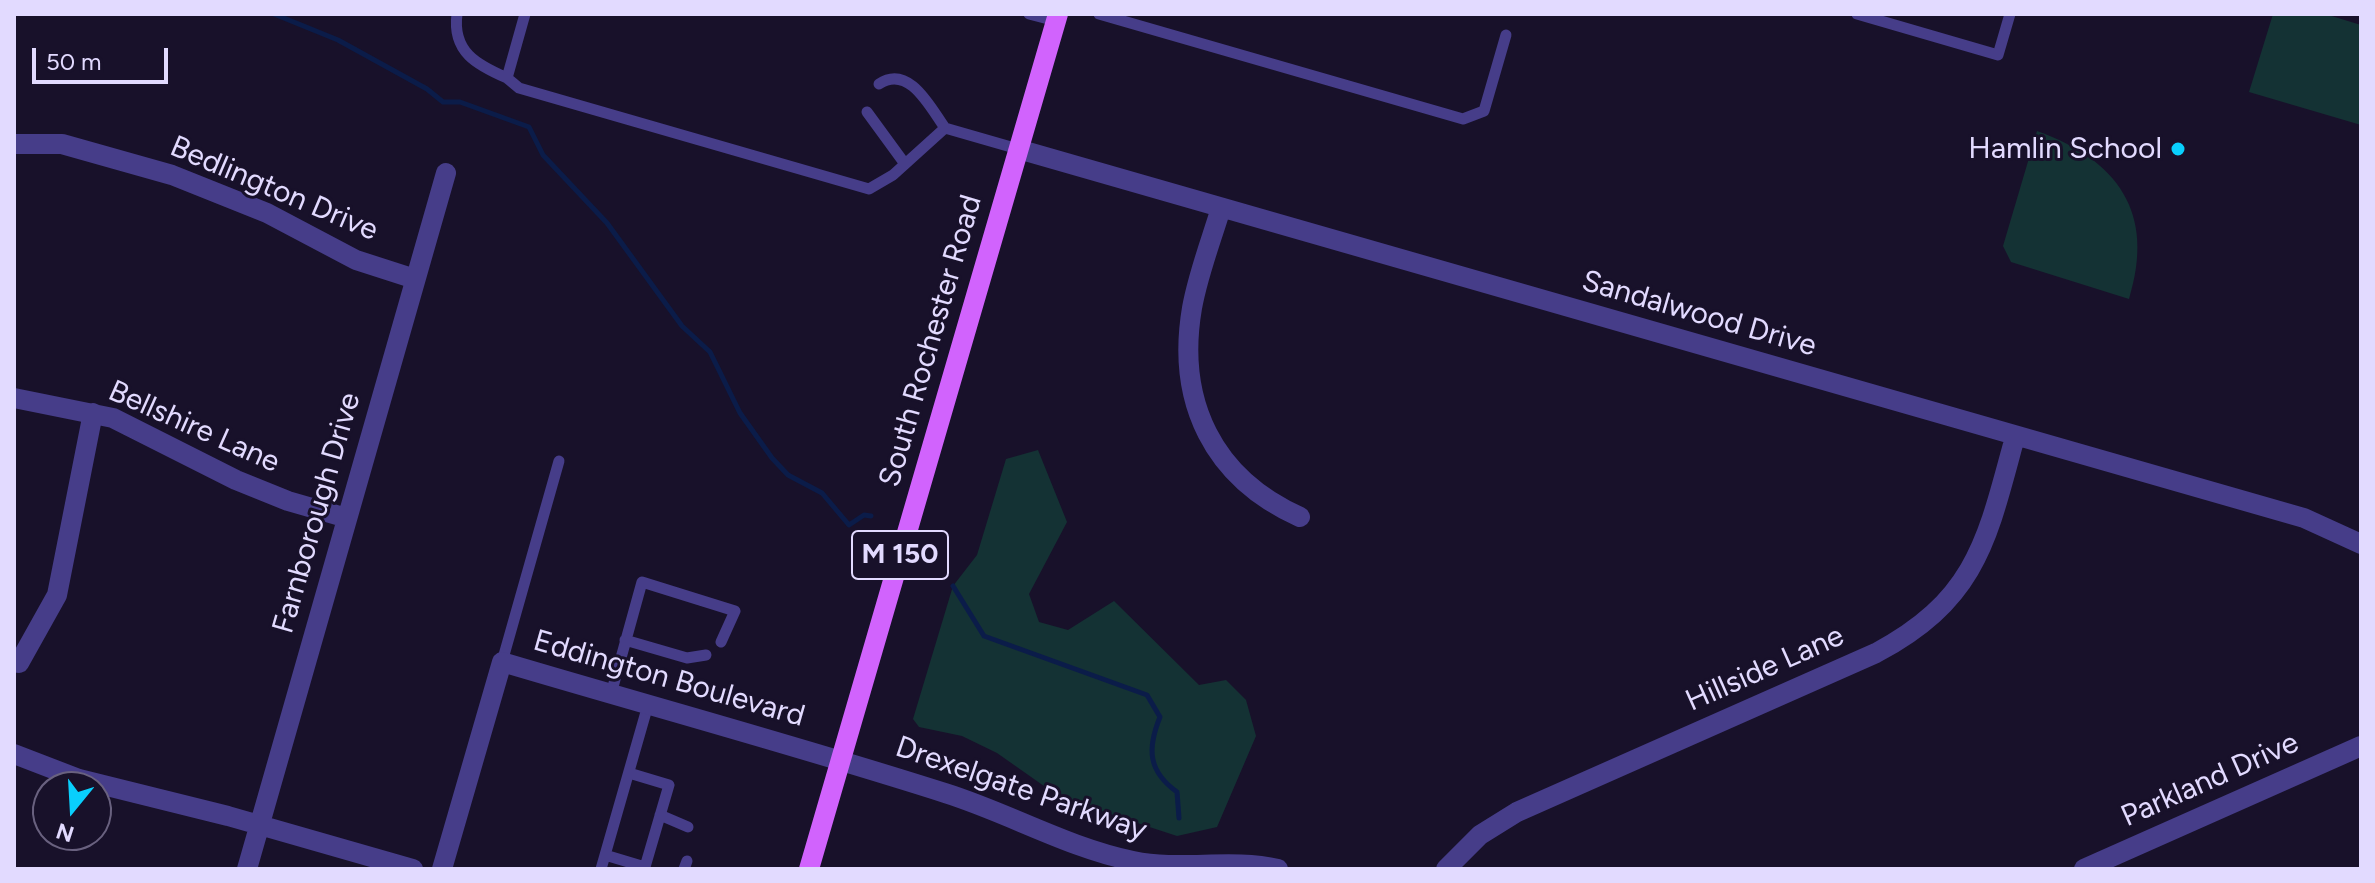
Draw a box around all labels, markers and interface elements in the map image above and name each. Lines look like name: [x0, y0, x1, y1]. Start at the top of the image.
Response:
scale bar: [36, 32, 172, 82]
text: 50 m: [46, 47, 102, 76]
street label: Bedlington Drive: [165, 129, 383, 249]
place label: Hamlin School: [1968, 131, 2162, 167]
marker: Hamlin School: [2169, 140, 2187, 158]
street label: South Rochester Road: [872, 191, 990, 491]
street label: Sandalwood Drive: [1578, 263, 1820, 365]
street label: Bellshire Lane: [103, 373, 285, 481]
street label: Farnborough Drive: [265, 389, 369, 637]
road number: M 150: [852, 531, 948, 579]
street label: Hillside Lane: [1680, 618, 1850, 720]
street label: Eddington Boulevard: [529, 623, 809, 735]
street label: Parkland Drive: [2116, 725, 2304, 835]
street label: Drexelgate Parkway: [891, 729, 1151, 849]
north arrow: [32, 771, 112, 851]
text: N: [53, 817, 77, 848]

